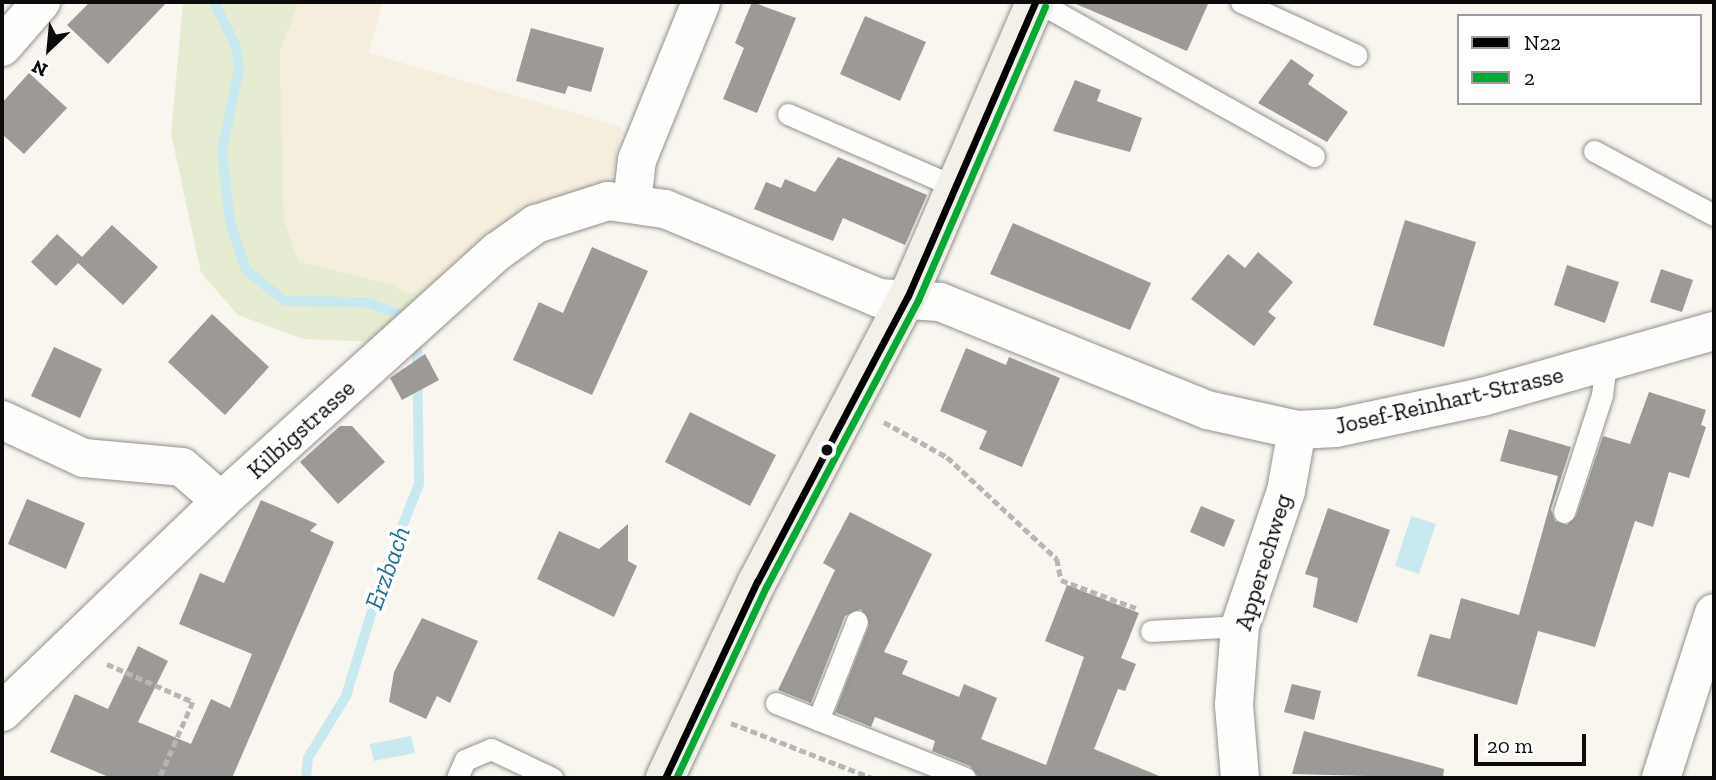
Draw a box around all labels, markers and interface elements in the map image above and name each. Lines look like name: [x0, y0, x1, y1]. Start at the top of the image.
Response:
north arrow: [14, 14, 84, 84]
legend: [1457, 14, 1702, 105]
text: N22: [1524, 30, 1561, 55]
text: N: [28, 55, 51, 82]
text: 2: [1524, 65, 1535, 90]
street label: Josef-Reinhart-Strasse: [1332, 360, 1566, 440]
street label: Kilbigstrasse: [241, 373, 361, 485]
unlabelled marker: [820, 443, 834, 457]
street label: Apperechweg: [1229, 490, 1297, 634]
water label: Erzbach: [359, 522, 417, 614]
scale bar: [1478, 720, 1590, 764]
text: 20 m: [1487, 733, 1533, 758]

